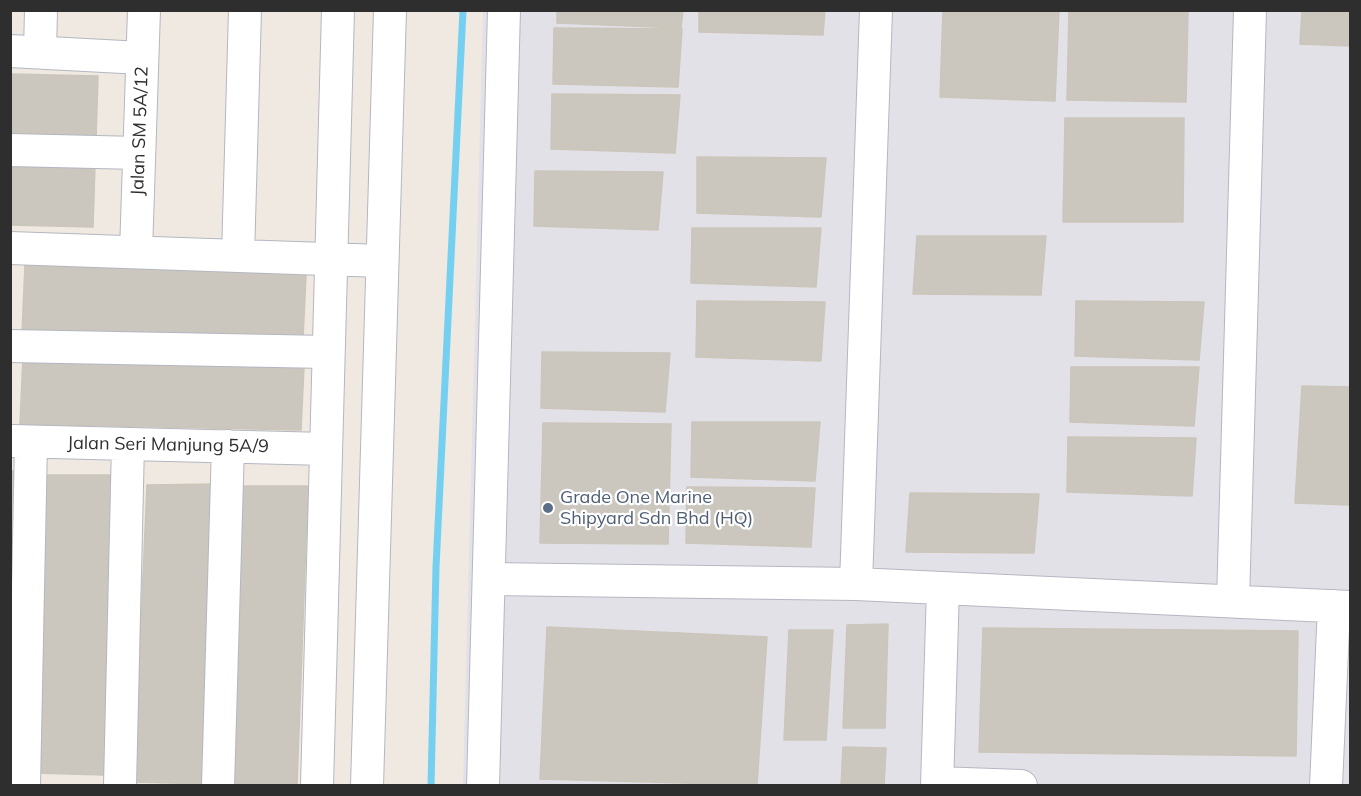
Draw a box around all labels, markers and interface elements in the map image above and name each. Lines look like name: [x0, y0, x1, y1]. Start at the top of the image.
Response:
street label: Jalan SM 5A/12: [127, 66, 153, 196]
street label: Jalan Seri Manjung 5A/9: [67, 432, 269, 458]
place label: Grade One Marine Shipyard Sdn Bhd (HQ): [560, 487, 753, 530]
marker: Grade One Marine Shipyard Sdn Bhd (HQ): [541, 501, 555, 515]

